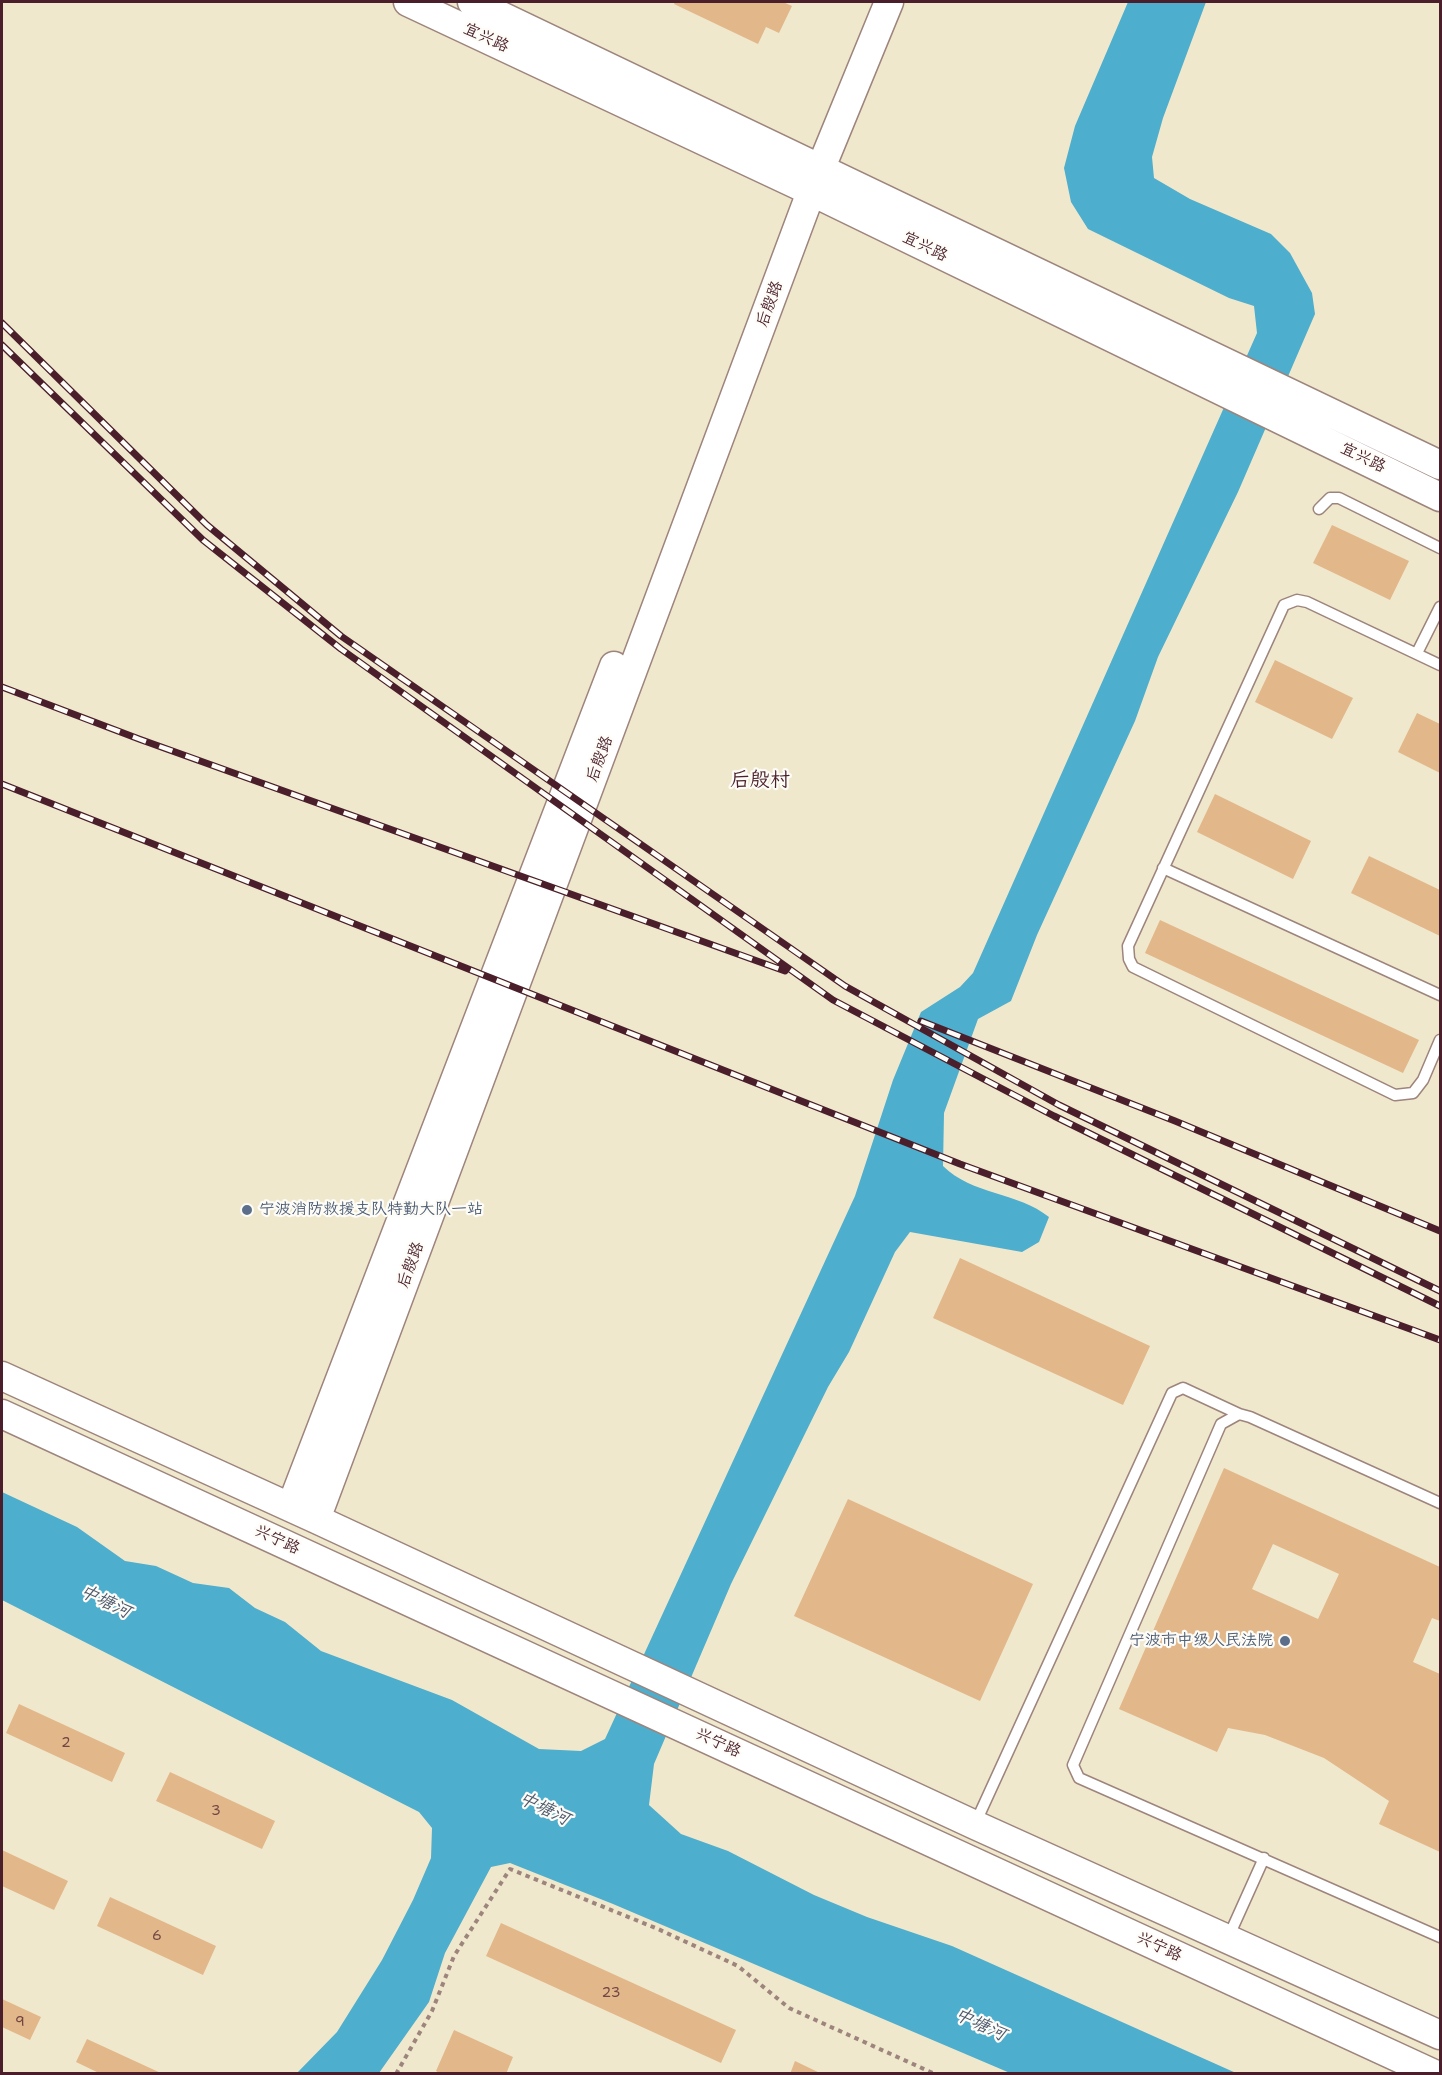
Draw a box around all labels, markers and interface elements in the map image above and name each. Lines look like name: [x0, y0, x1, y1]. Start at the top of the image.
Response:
street label: 宜兴路: [460, 19, 512, 57]
street label: 宜兴路: [899, 228, 951, 266]
street label: 后殷路: [753, 278, 787, 330]
street label: 宜兴路: [1337, 439, 1389, 477]
street label: 后殷路: [583, 733, 617, 785]
district label: 后殷村: [730, 769, 790, 793]
place label: 宁波消防救援支队特勤大队一站: [259, 1200, 483, 1220]
marker: 宁波消防救援支队特勤大队一站: [240, 1203, 254, 1217]
street label: 后殷路: [394, 1239, 428, 1291]
street label: 兴宁路: [251, 1521, 303, 1559]
water label: 中塘河: [76, 1580, 134, 1624]
place label: 宁波市中级人民法院: [1129, 1631, 1273, 1651]
marker: 宁波市中级人民法院: [1278, 1634, 1292, 1648]
street label: 兴宁路: [692, 1724, 744, 1762]
house number: 2: [61, 1735, 71, 1751]
water label: 中塘河: [515, 1787, 573, 1831]
house number: 3: [211, 1803, 221, 1819]
house number: 6: [152, 1928, 162, 1944]
street label: 兴宁路: [1133, 1928, 1185, 1966]
house number: 23: [602, 1985, 620, 2001]
water label: 中塘河: [951, 2004, 1009, 2046]
house number: 9: [15, 2014, 25, 2030]

